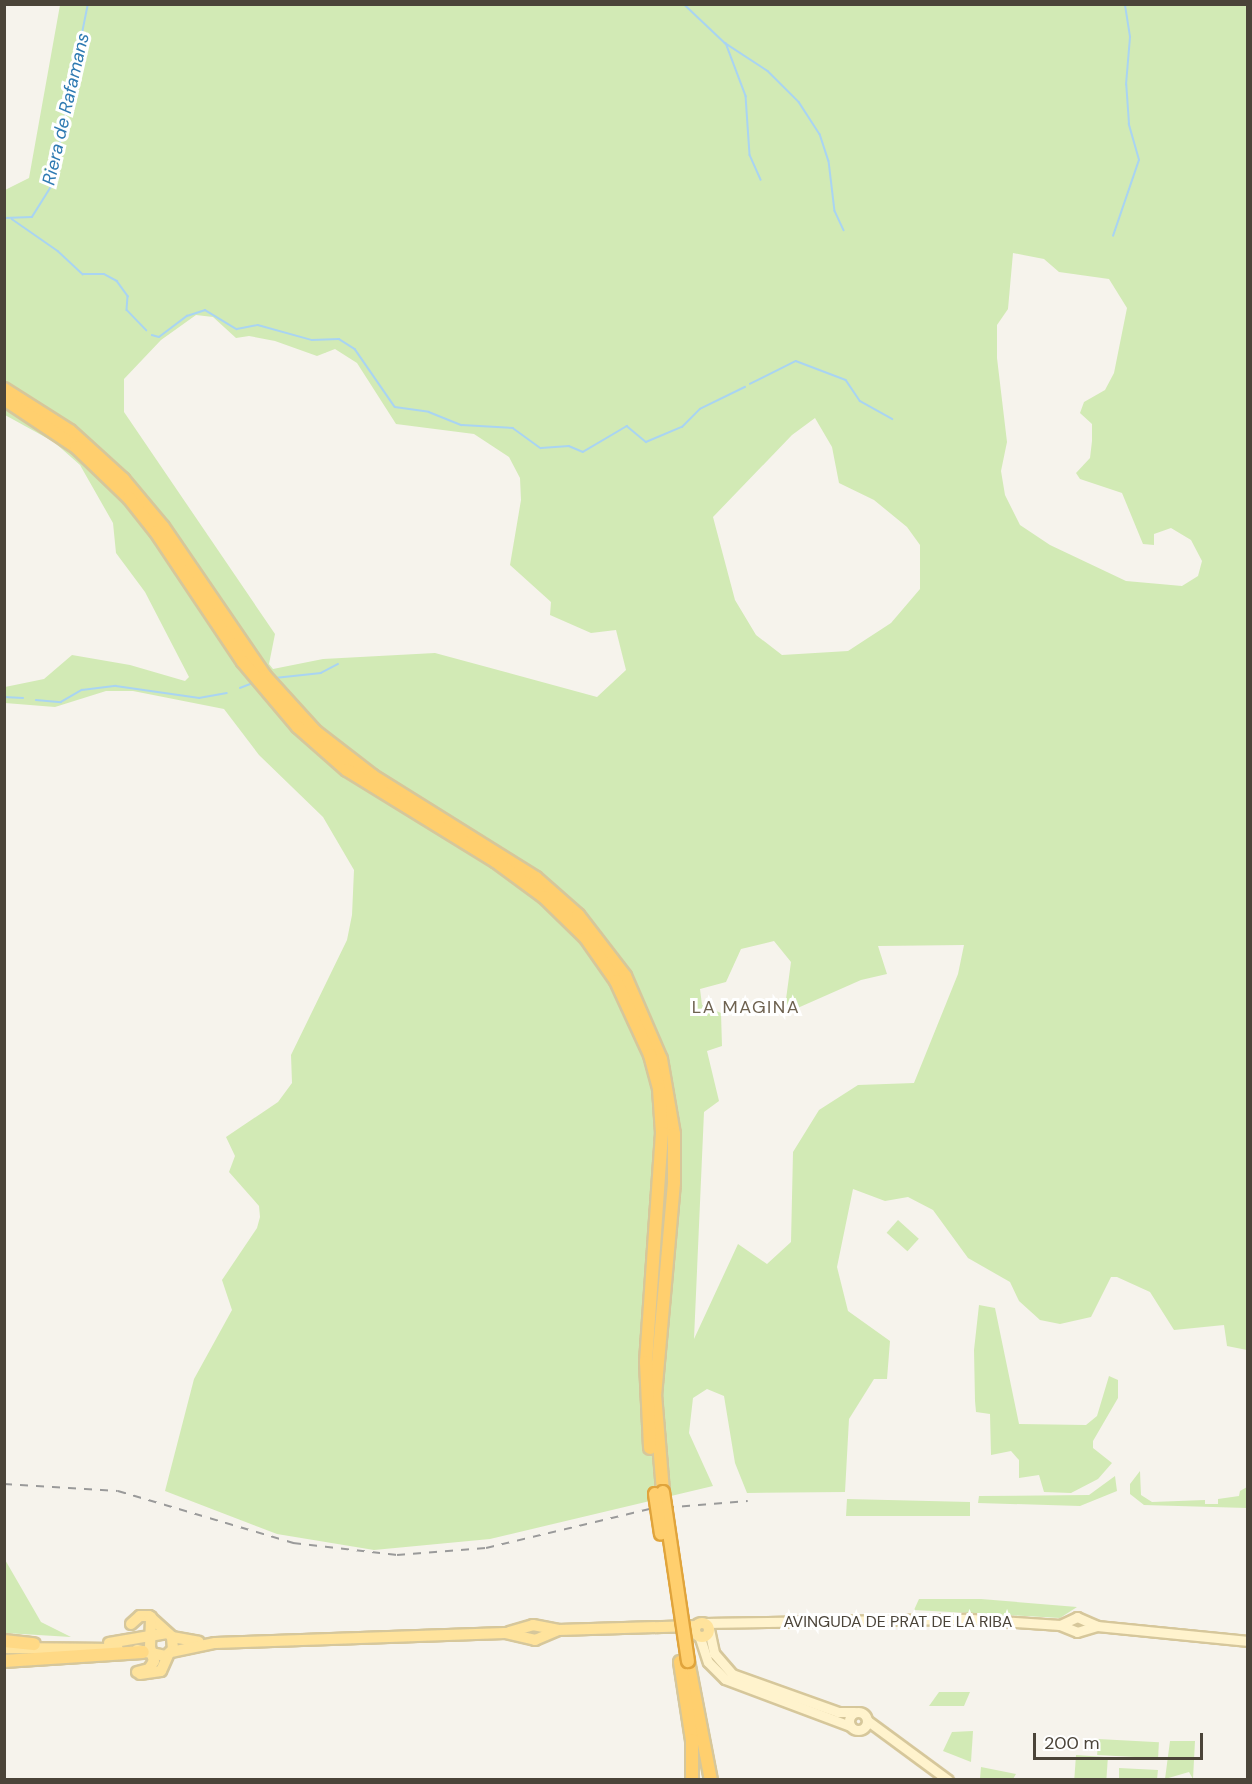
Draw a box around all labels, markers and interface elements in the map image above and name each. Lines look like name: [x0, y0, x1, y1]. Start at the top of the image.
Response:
water label: Riera de Rafamans: [38, 31, 94, 187]
district label: LA MAGINA: [692, 996, 800, 1018]
street label: AVINGUDA DE PRAT DE LA RIBA: [784, 1612, 1012, 1632]
scale bar: [1036, 1721, 1206, 1759]
text: 200 m: [1044, 1731, 1100, 1755]

